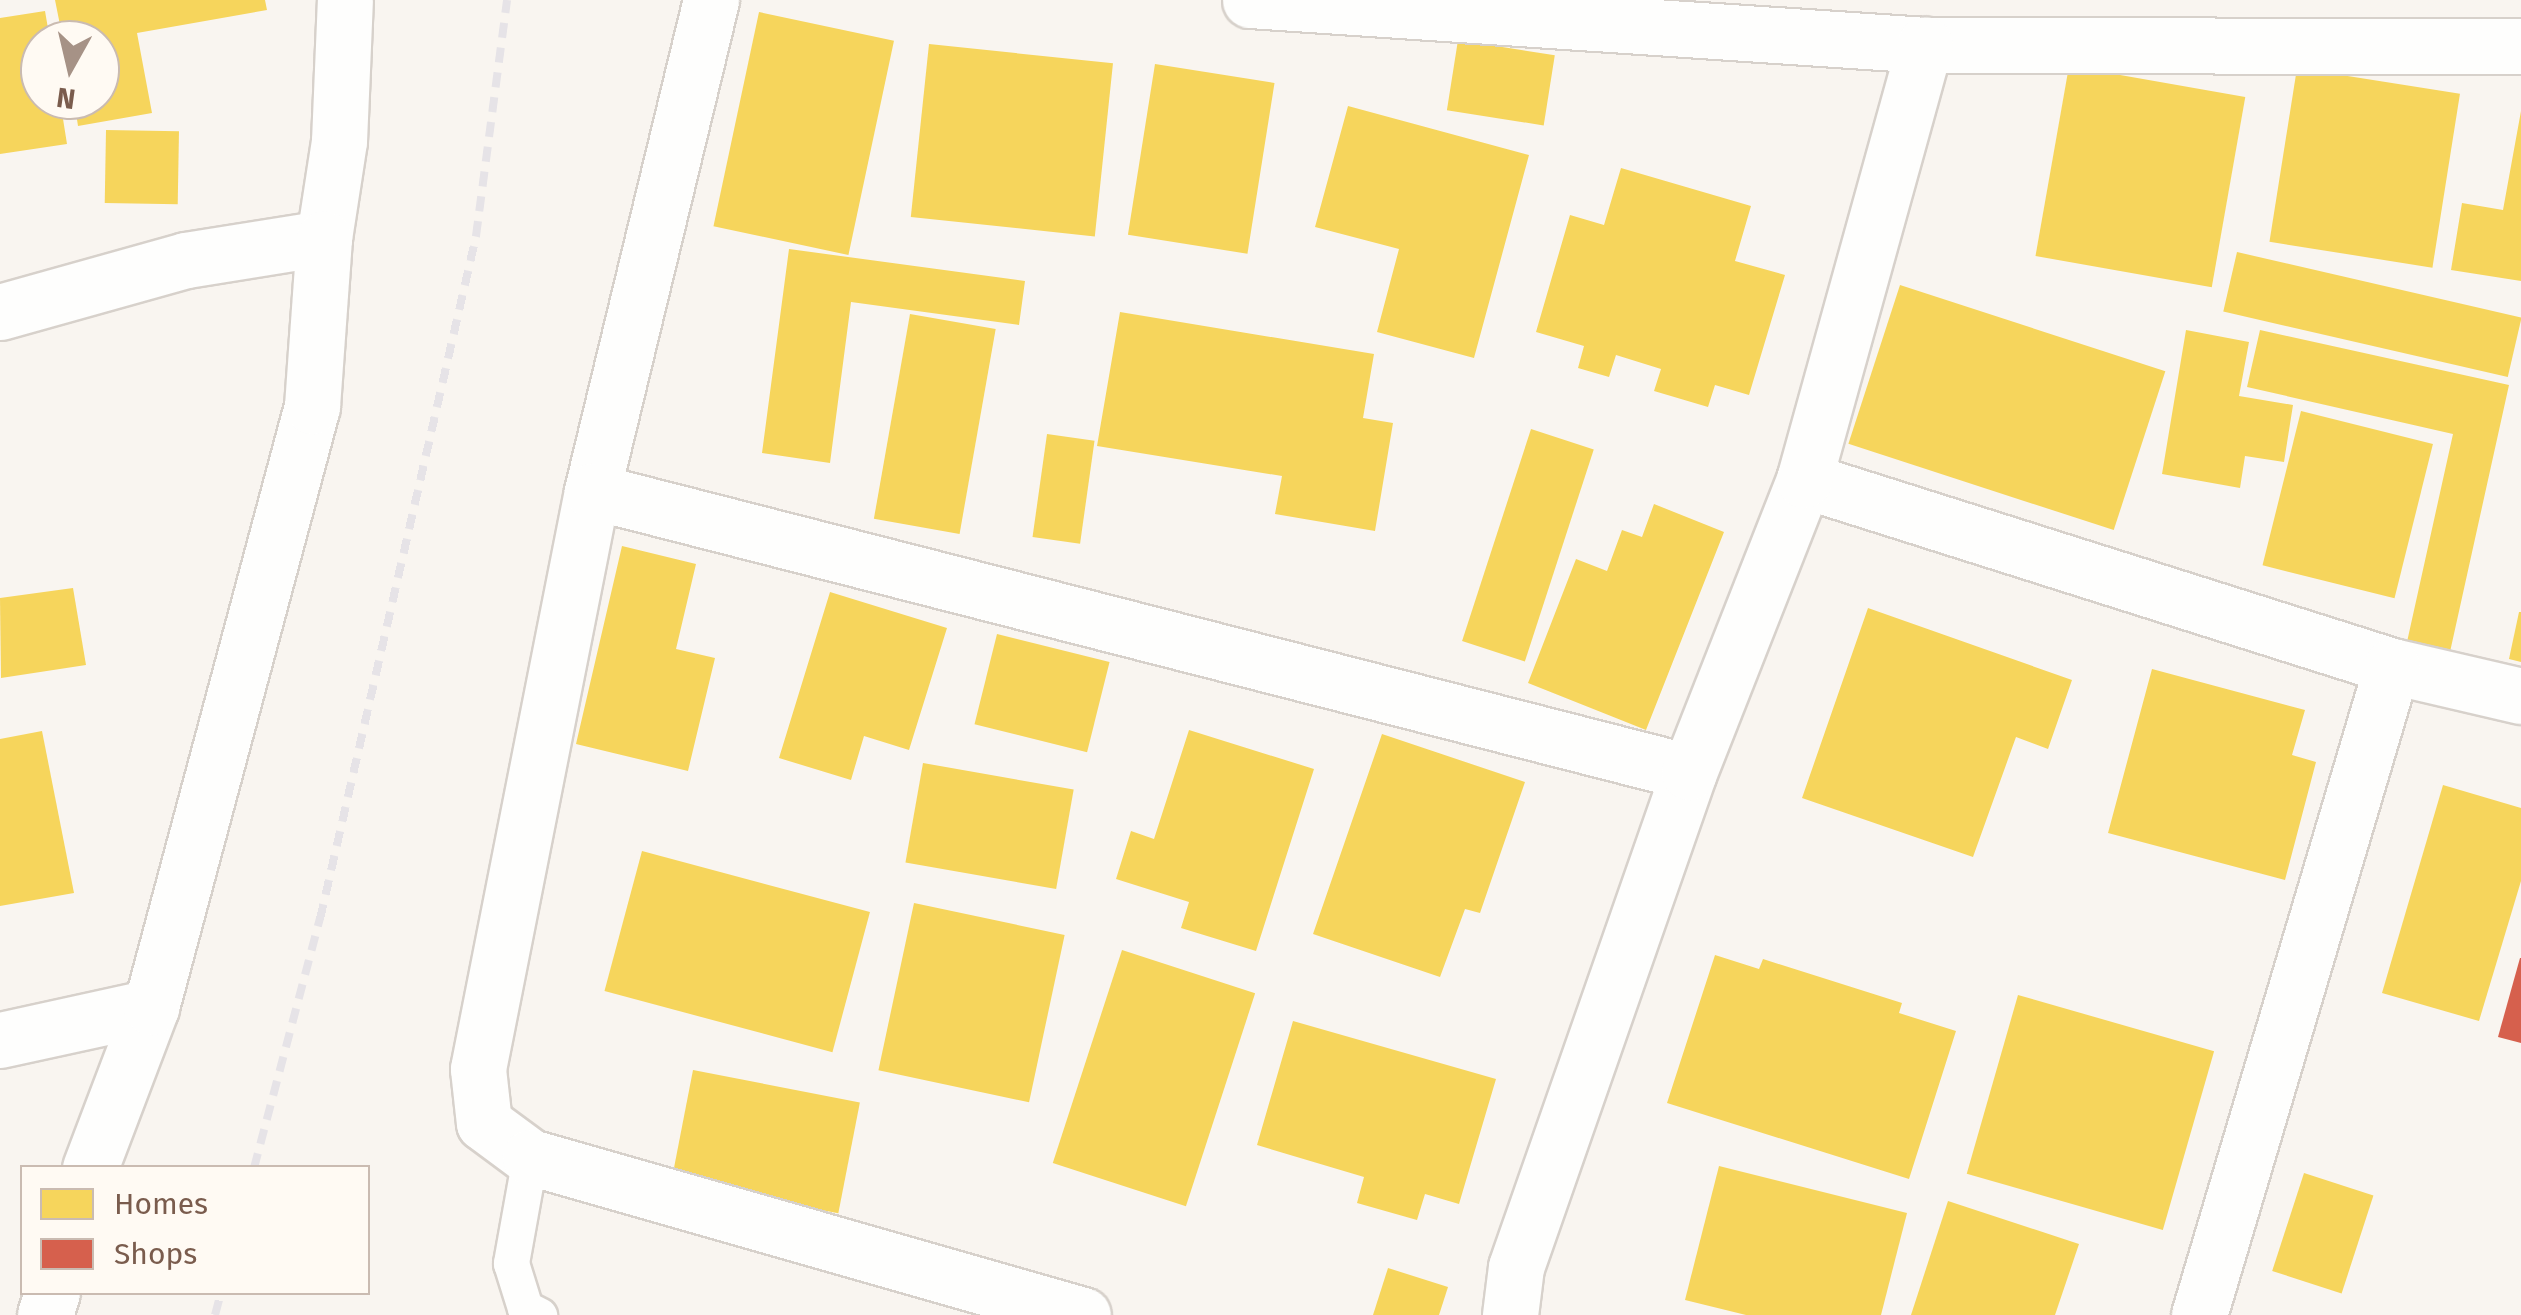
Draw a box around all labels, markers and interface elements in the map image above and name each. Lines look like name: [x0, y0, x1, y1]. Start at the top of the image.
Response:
north arrow: [20, 20, 120, 120]
text: N: [55, 81, 78, 116]
legend: [20, 1165, 370, 1295]
text: Homes: [114, 1186, 208, 1222]
text: Shops: [114, 1236, 197, 1272]

